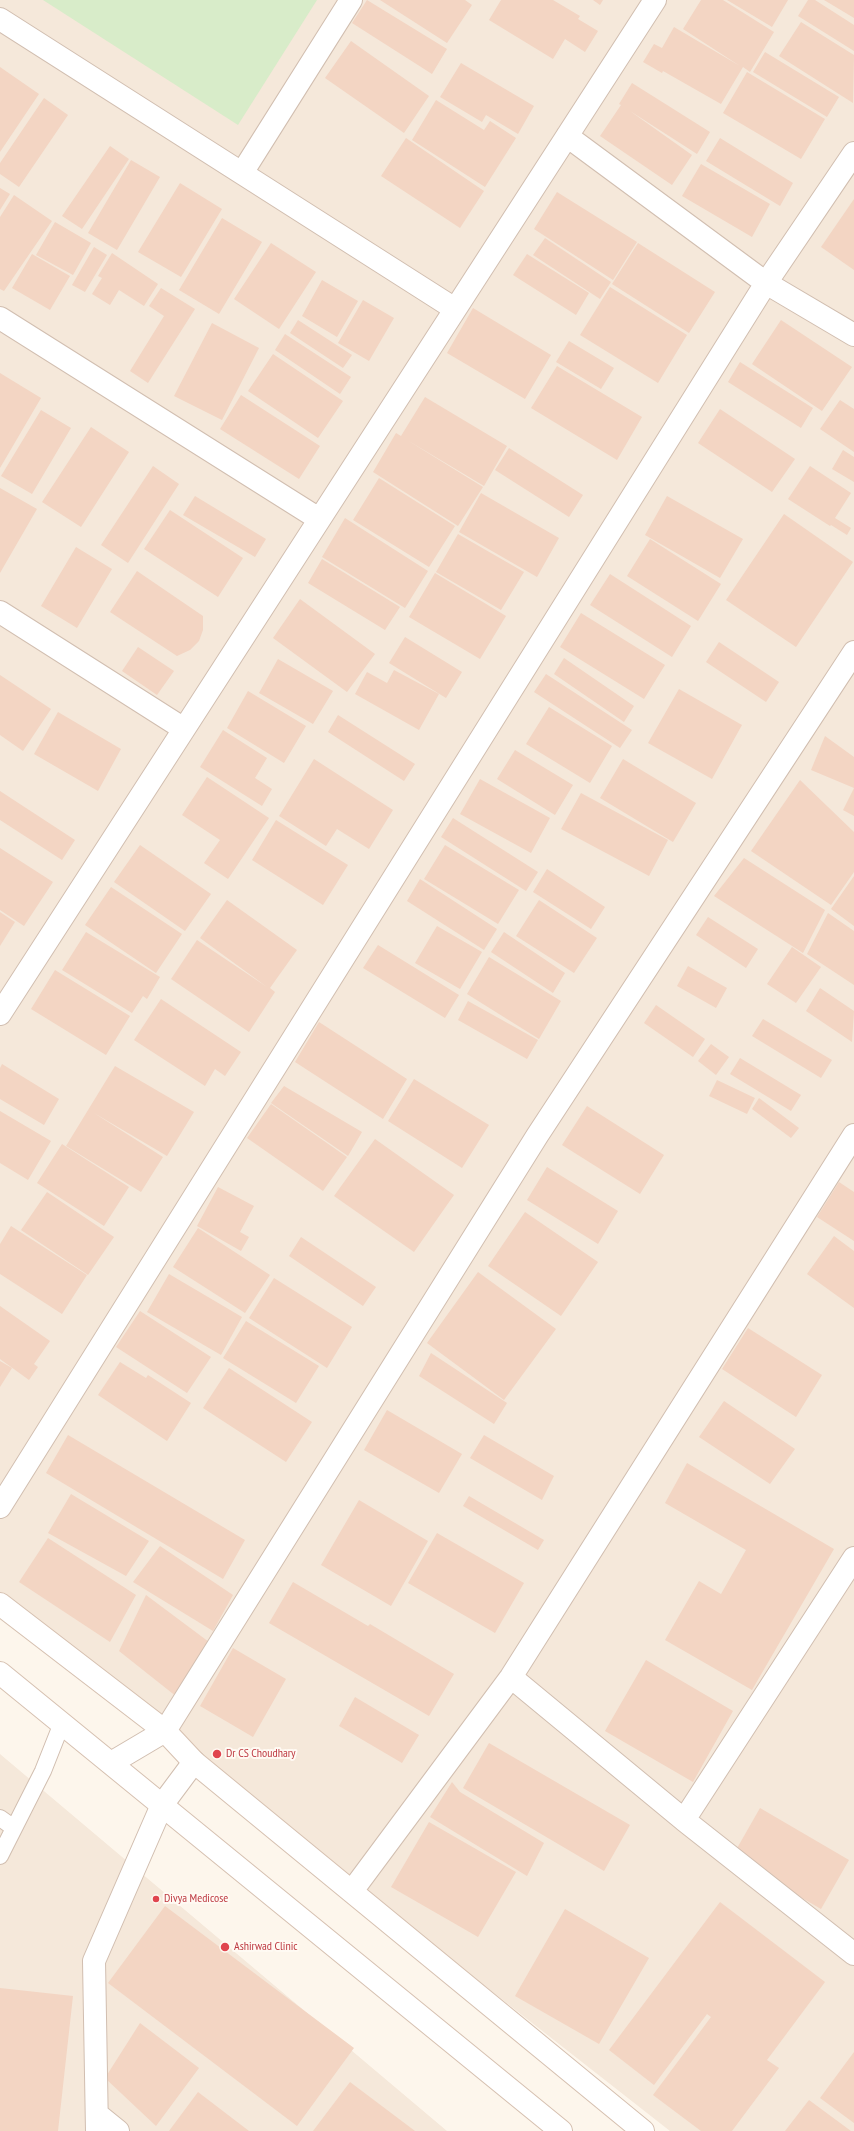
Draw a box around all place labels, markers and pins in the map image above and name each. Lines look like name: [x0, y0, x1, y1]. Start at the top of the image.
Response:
place label: Dr CS Choudhary: [226, 1747, 296, 1761]
marker: Dr CS Choudhary: [211, 1748, 223, 1760]
place label: Divya Medicose: [164, 1892, 228, 1906]
marker: Divya Medicose: [151, 1894, 161, 1904]
place label: Ashirwad Clinic: [234, 1940, 298, 1954]
marker: Ashirwad Clinic: [219, 1941, 231, 1953]

